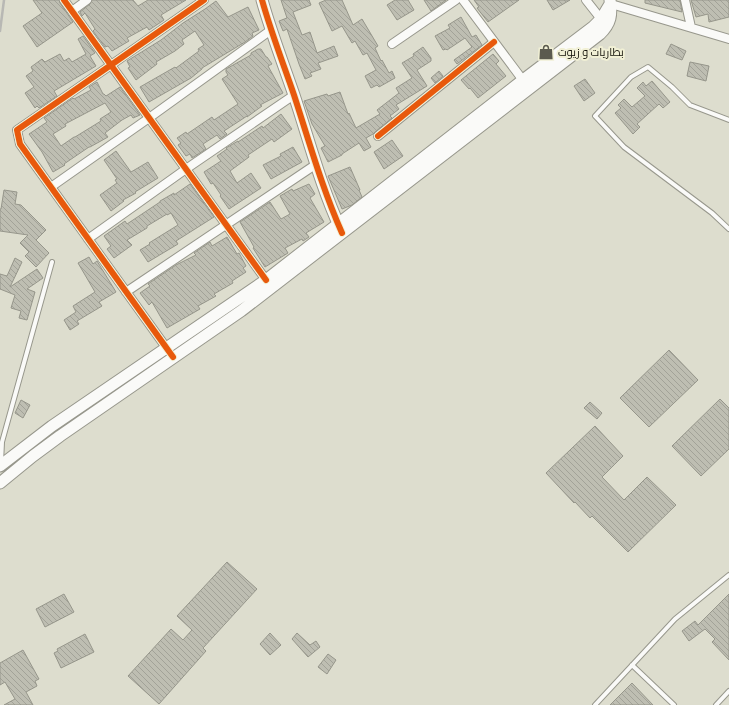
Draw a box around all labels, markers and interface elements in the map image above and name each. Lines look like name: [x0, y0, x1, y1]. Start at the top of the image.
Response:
place label: بطاريات و زيوت: [558, 42, 624, 62]
shop icon: بطاريات و زيوت: [537, 43, 555, 61]

